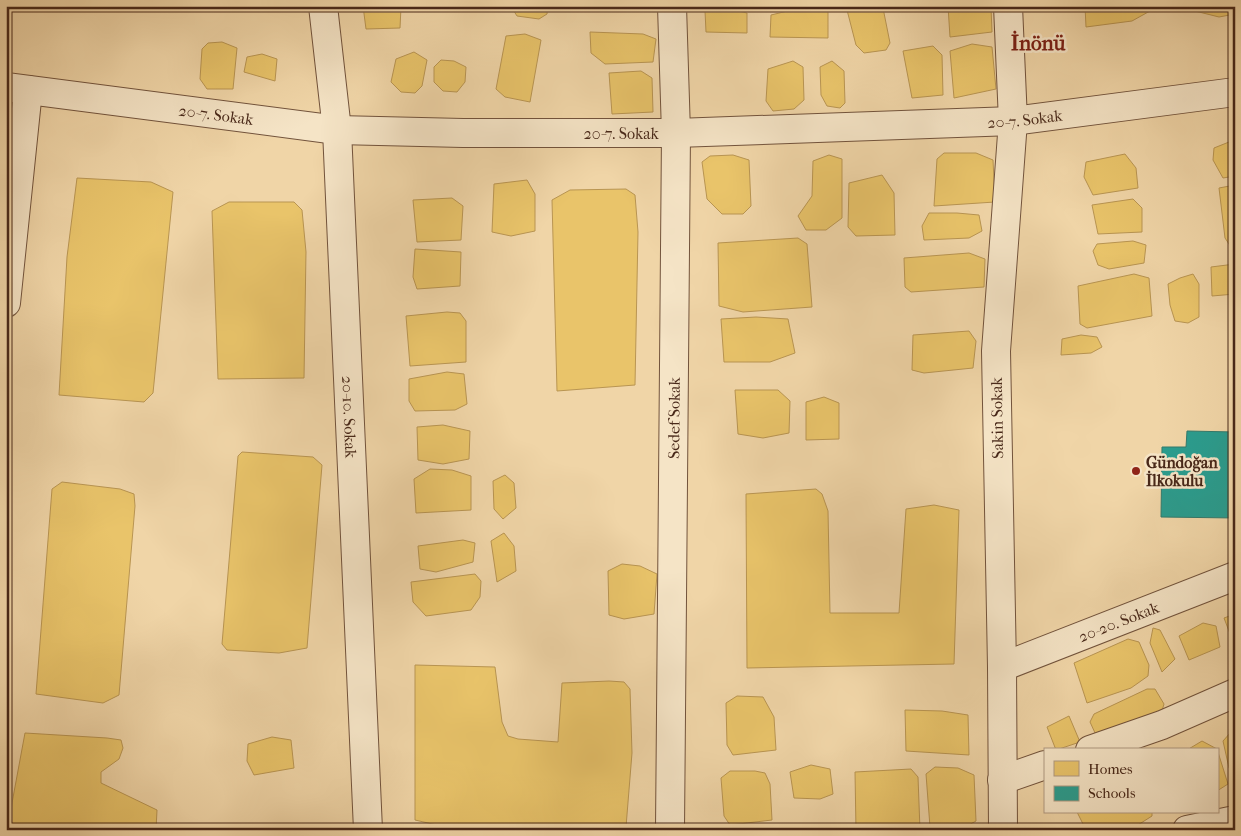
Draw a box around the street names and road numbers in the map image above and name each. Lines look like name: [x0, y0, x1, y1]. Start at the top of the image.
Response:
street label: 20-7. Sokak: [178, 100, 256, 129]
street label: 20-7. Sokak: [987, 105, 1064, 131]
street label: 20-7. Sokak: [584, 124, 660, 143]
street label: 20-10. Sokak: [338, 375, 361, 459]
street label: Sedef Sokak: [664, 376, 683, 459]
street label: Sakin Sokak: [987, 376, 1007, 459]
street label: 20-20. Sokak: [1075, 597, 1162, 646]

